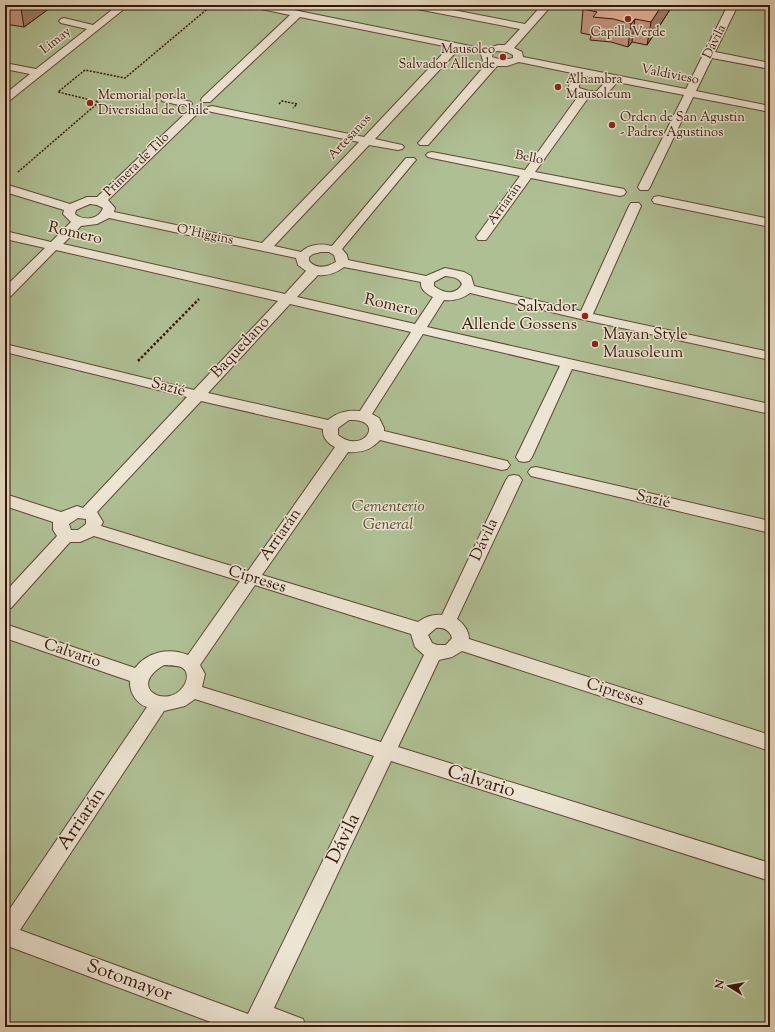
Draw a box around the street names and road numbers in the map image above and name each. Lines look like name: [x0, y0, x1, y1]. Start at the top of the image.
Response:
street label: Dávila: [699, 22, 731, 62]
street label: Limay: [37, 23, 76, 59]
street label: Valdivieso: [639, 61, 701, 89]
street label: Artesanos: [324, 110, 376, 164]
street label: Primera de Tilo: [100, 129, 174, 201]
street label: Bello: [513, 146, 545, 170]
street label: Arriarán: [484, 179, 527, 229]
street label: Romero: [46, 217, 105, 251]
street label: O'Higgins: [175, 220, 235, 250]
street label: Romero: [362, 289, 421, 323]
street label: Baquedano: [206, 312, 276, 384]
street label: Sazié: [148, 372, 188, 404]
street label: Sazié: [633, 485, 673, 515]
street label: Arriarán: [255, 504, 308, 566]
street label: Dávila: [465, 514, 505, 565]
street label: Cipreses: [225, 560, 289, 600]
street label: Calvario: [40, 634, 104, 675]
street label: Cipreses: [583, 673, 647, 713]
street label: Calvario: [444, 759, 518, 805]
street label: Arriarán: [51, 782, 113, 856]
street label: Dávila: [320, 809, 368, 869]
street label: Sotomayor: [82, 953, 176, 1009]

